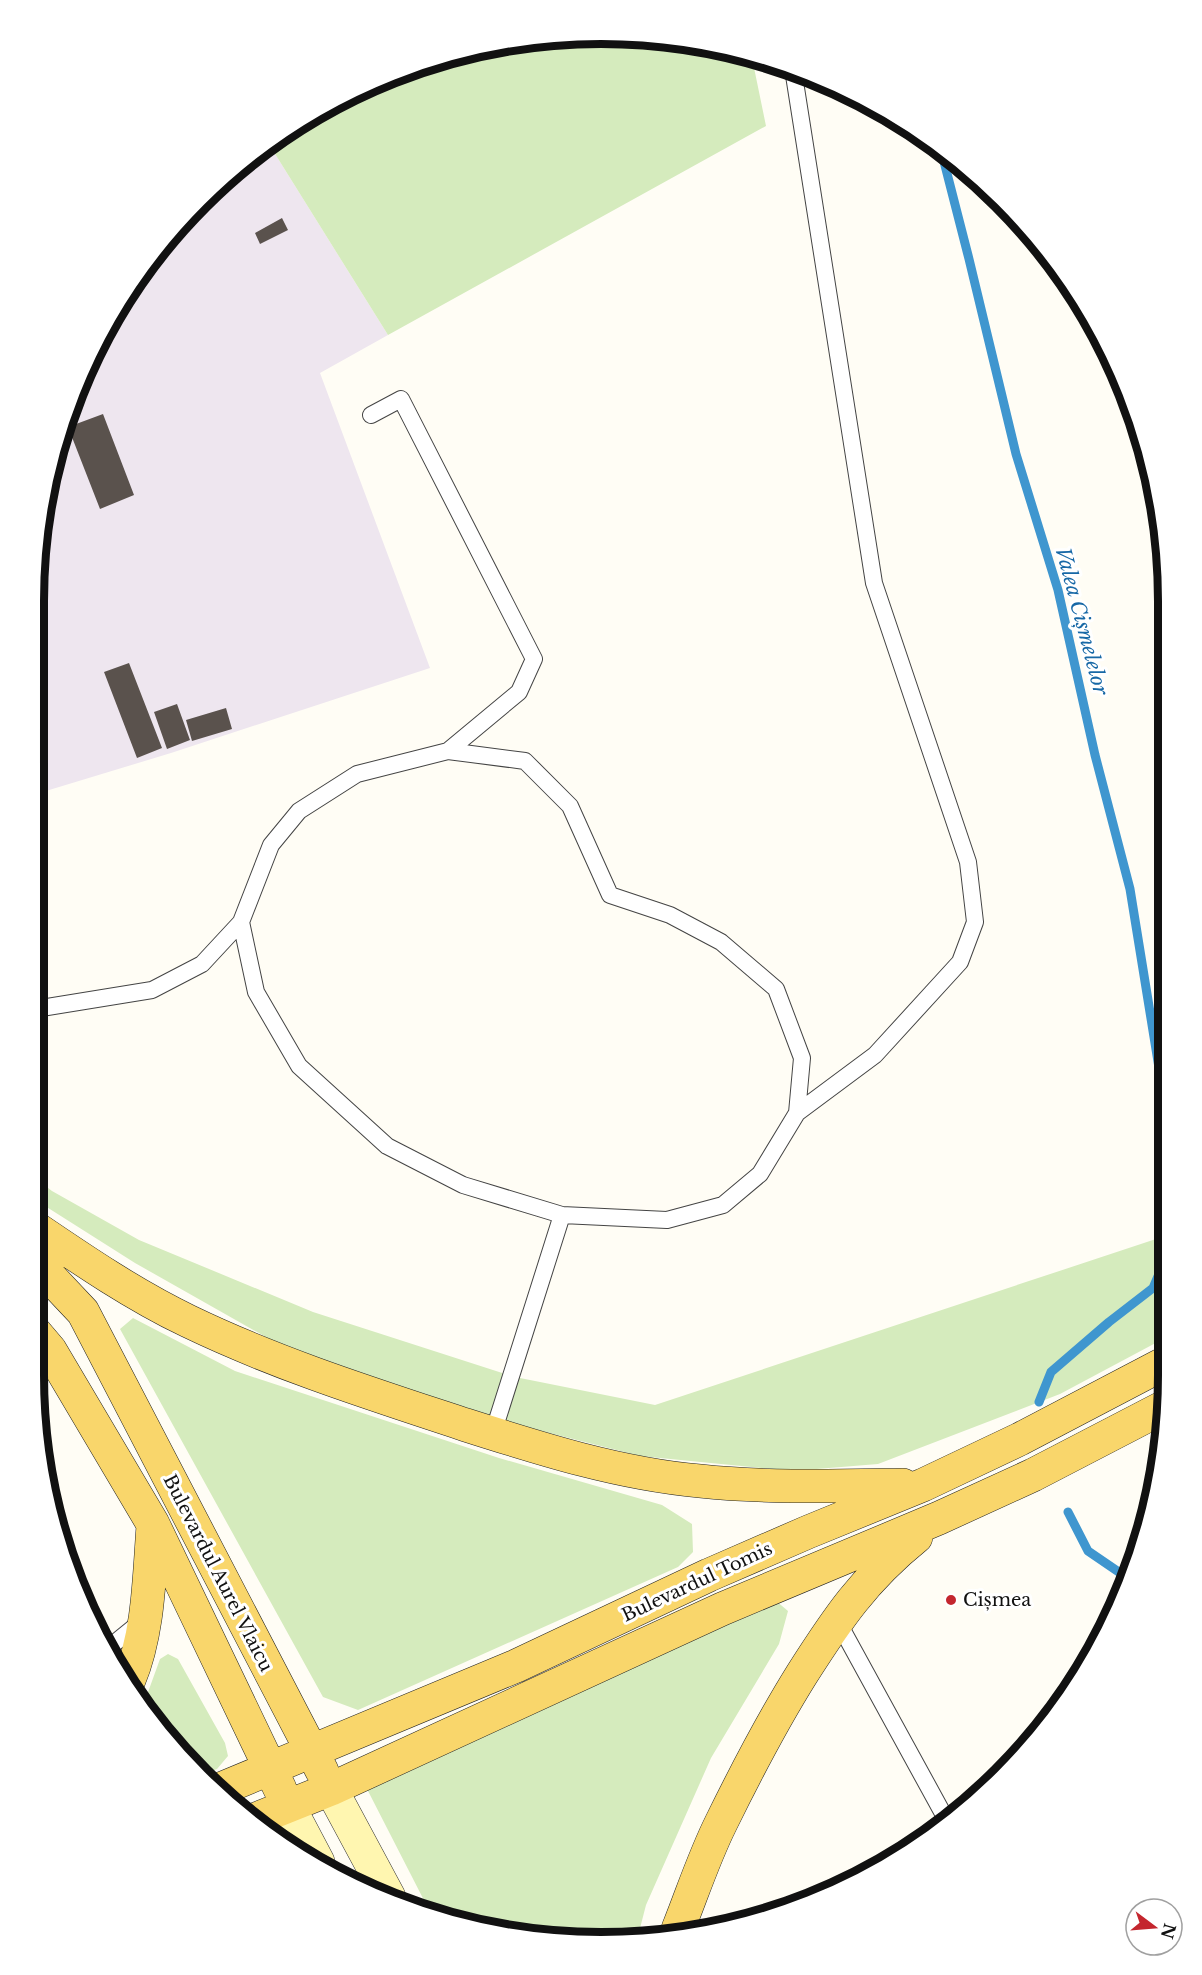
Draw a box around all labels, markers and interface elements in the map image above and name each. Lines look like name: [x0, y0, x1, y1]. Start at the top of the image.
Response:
water label: Valea Cișmelelor: [1051, 544, 1113, 698]
street label: Bulevardul Aurel Vlaicu: [159, 1471, 277, 1675]
street label: Bulevardul Tomis: [618, 1538, 776, 1626]
place label: Cișmea: [963, 1589, 1031, 1611]
marker: Cișmea: [944, 1593, 958, 1607]
north arrow: [1124, 1897, 1184, 1957]
text: N: [1157, 1921, 1180, 1941]

